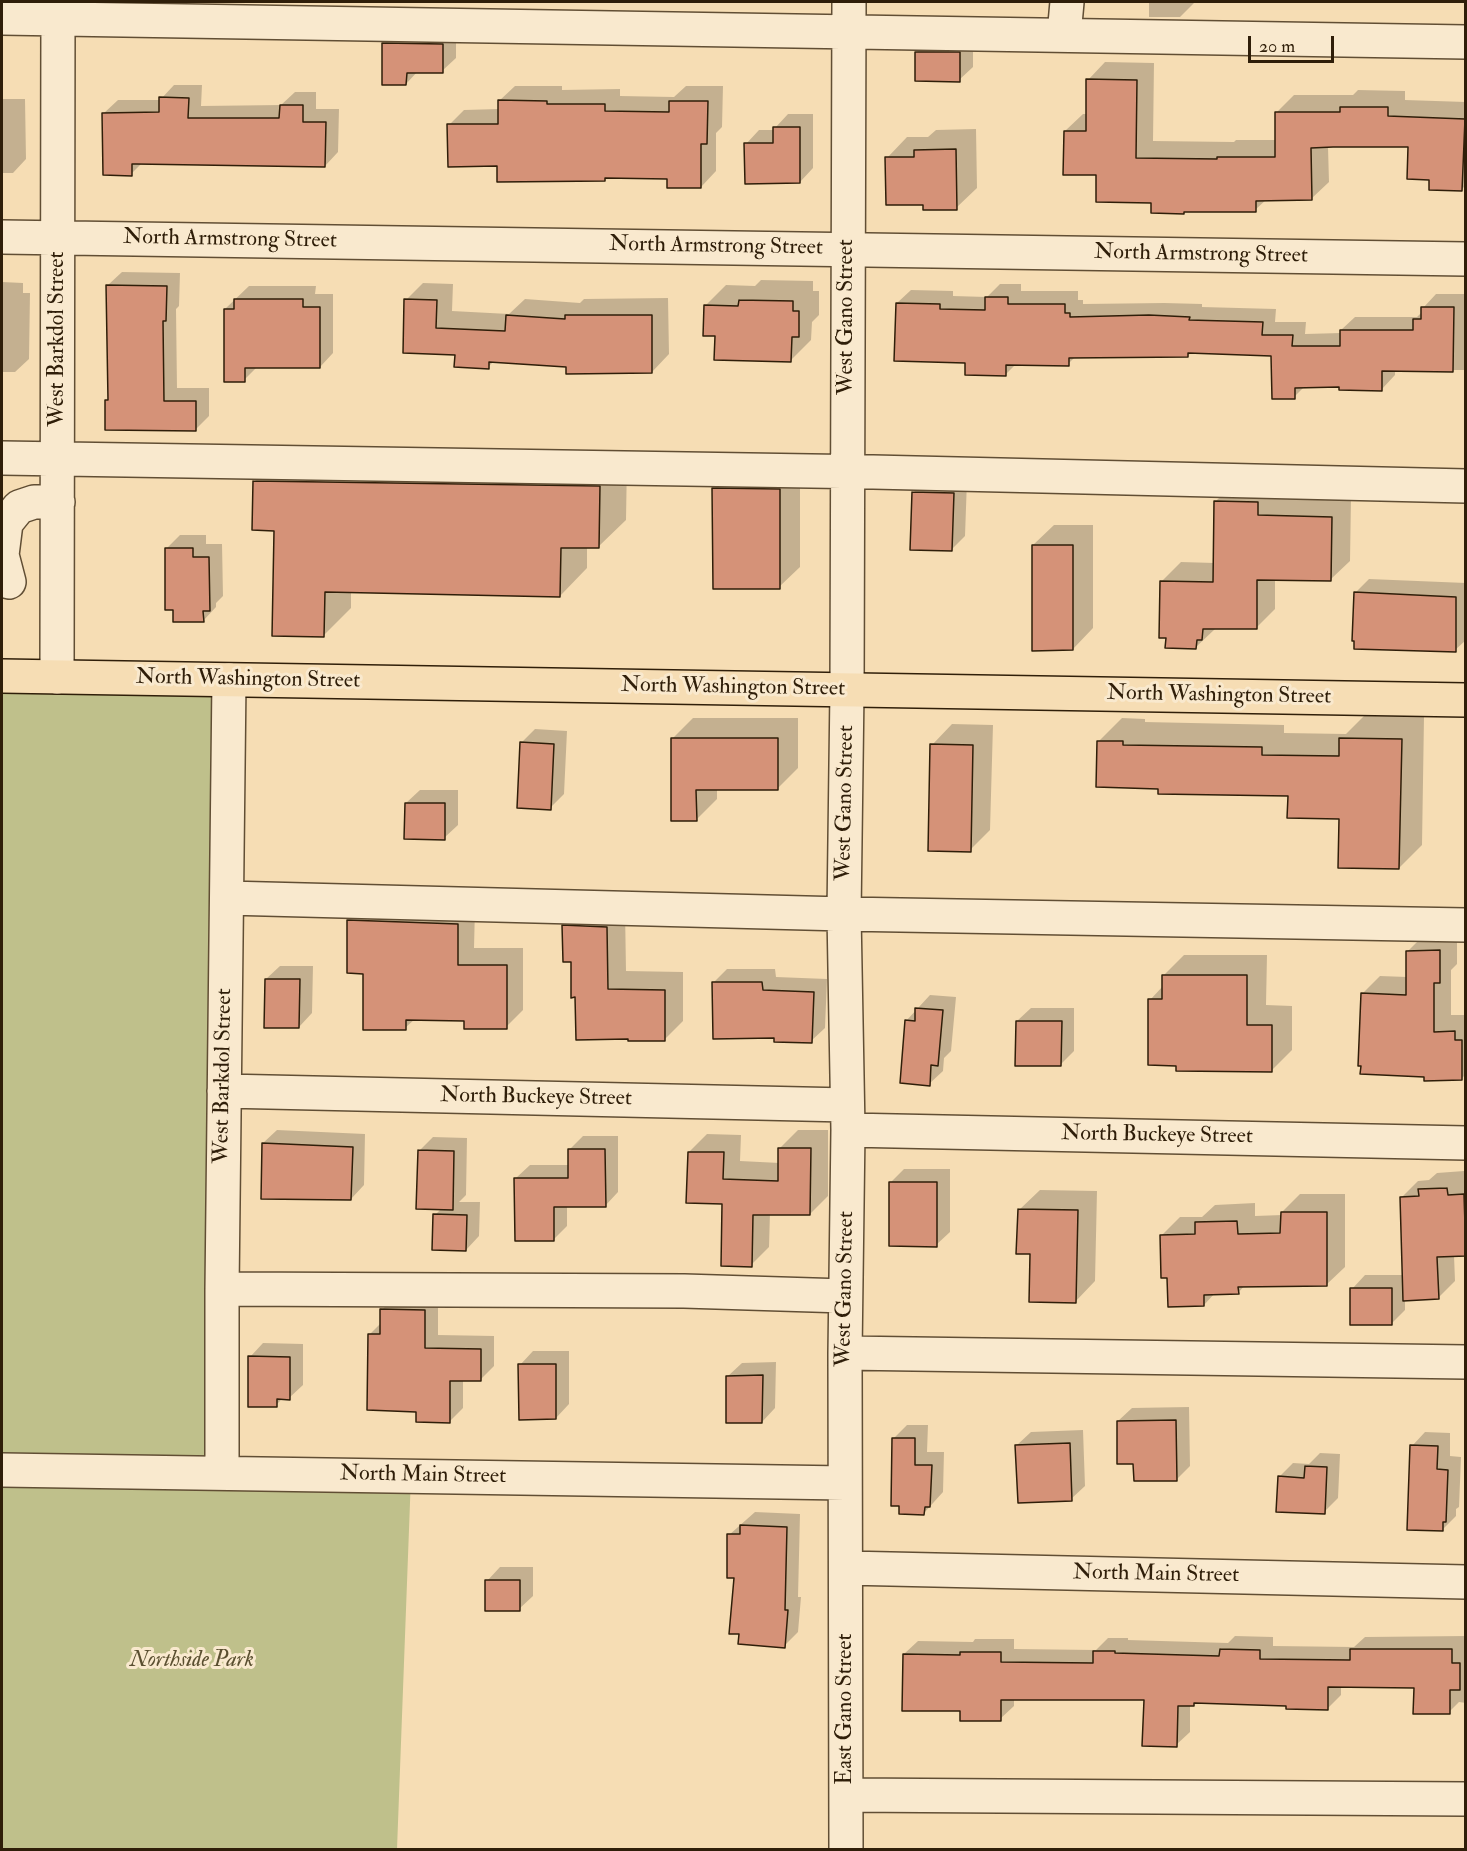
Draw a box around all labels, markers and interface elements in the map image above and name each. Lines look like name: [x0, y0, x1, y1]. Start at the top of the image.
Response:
scale bar: [1251, 24, 1336, 62]
text: 20 m: [1259, 35, 1295, 58]
street label: North Armstrong Street: [123, 225, 337, 255]
street label: North Armstrong Street: [609, 232, 823, 262]
street label: West Gano Street: [834, 239, 860, 395]
street label: North Armstrong Street: [1094, 240, 1308, 270]
street label: West Barkdol Street: [45, 251, 71, 427]
street label: North Washington Street: [136, 665, 360, 695]
street label: North Washington Street: [621, 673, 845, 703]
street label: North Washington Street: [1107, 681, 1331, 711]
street label: West Gano Street: [831, 725, 861, 881]
street label: West Barkdol Street: [209, 988, 239, 1164]
street label: North Buckeye Street: [440, 1083, 632, 1113]
street label: North Buckeye Street: [1061, 1121, 1253, 1151]
street label: West Gano Street: [831, 1211, 861, 1367]
street label: North Main Street: [340, 1461, 506, 1491]
street label: North Main Street: [1073, 1560, 1239, 1590]
street label: East Gano Street: [833, 1633, 859, 1785]
park label: Northside Park: [130, 1648, 254, 1674]

